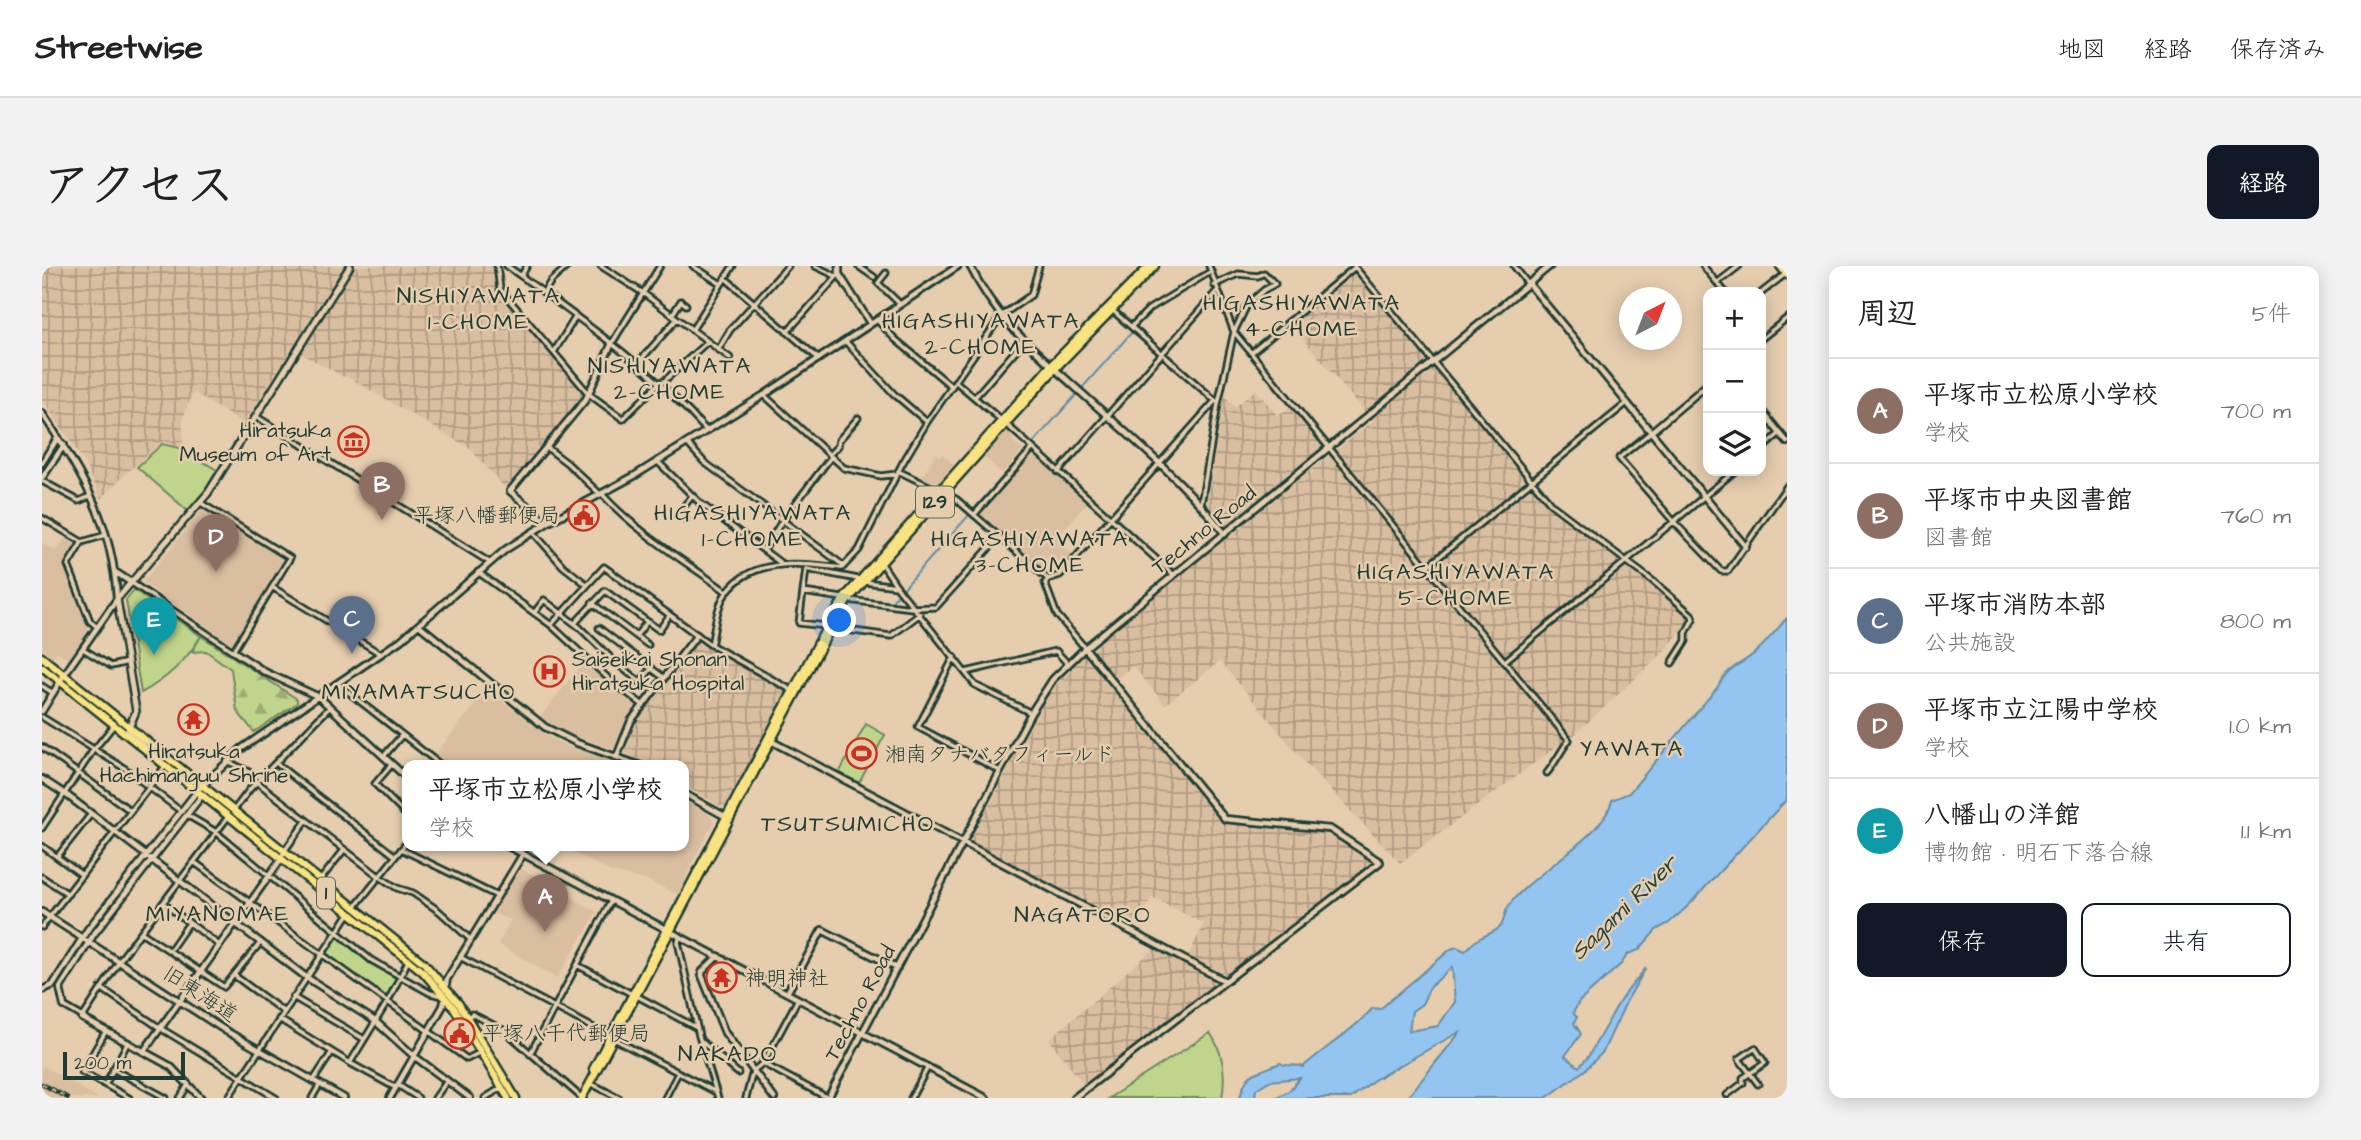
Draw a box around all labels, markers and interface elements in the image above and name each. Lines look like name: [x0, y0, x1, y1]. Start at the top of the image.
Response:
text: Streetwise: [35, 25, 203, 71]
text: 地図: [2058, 33, 2106, 67]
text: 経路: [2144, 33, 2192, 67]
text: 保存済み: [2230, 33, 2326, 67]
button: 経路: [2207, 145, 2319, 219]
text: アクセス: [42, 153, 235, 221]
district label: NISHIYAWATA 1-CHOME: [397, 280, 561, 338]
district label: HIGASHIYAWATA 4-CHOME: [1203, 287, 1401, 345]
north arrow: [1619, 287, 1682, 350]
map controls: [1703, 287, 1766, 476]
button: +: [1703, 287, 1766, 350]
text: 周辺: [1857, 293, 1917, 335]
text: 5件: [2252, 298, 2291, 330]
district label: HIGASHIYAWATA 2-CHOME: [882, 305, 1080, 363]
district label: NISHIYAWATA 2-CHOME: [588, 350, 752, 408]
button: −: [1703, 350, 1766, 413]
text: 平塚市立松原小学校: [1924, 377, 2158, 413]
text: A: [1873, 395, 1887, 427]
text: 700 m: [2221, 395, 2291, 427]
button: layers: [1703, 413, 1766, 476]
place label: Hiratsuka Museum of Art: [179, 416, 332, 469]
text: 学校: [1924, 417, 1970, 449]
museum icon: Hiratsuka Museum of Art: [337, 425, 371, 459]
pin: B: [359, 462, 405, 520]
street label: Techno Road: [1145, 479, 1263, 581]
text: 平塚市中央図書館: [1924, 482, 2132, 518]
road number: 129: [916, 486, 954, 518]
district label: HIGASHIYAWATA 1-CHOME: [654, 497, 852, 555]
public building icon: 平塚八幡郵便局: [566, 498, 600, 532]
text: B: [1872, 500, 1888, 532]
text: 760 m: [2221, 500, 2291, 532]
place label: 平塚八幡郵便局: [413, 501, 560, 530]
pin: D: [193, 514, 239, 572]
text: 図書館: [1924, 522, 1993, 554]
district label: HIGASHIYAWATA 3-CHOME: [931, 523, 1129, 581]
district label: HIGASHIYAWATA 5-CHOME: [1357, 556, 1555, 614]
text: 平塚市消防本部: [1924, 587, 2106, 623]
pin: C: [329, 596, 375, 654]
pin: E: [131, 597, 177, 655]
your location: [822, 603, 856, 637]
text: C: [1872, 605, 1888, 637]
text: 800 m: [2220, 605, 2291, 637]
text: 公共施設: [1924, 627, 2016, 659]
place label: Saiseikai Shonan Hiratsuka Hospital: [572, 645, 744, 699]
hospital icon: Saiseikai Shonan Hiratsuka Hospital: [532, 654, 566, 688]
district label: MIYAMATSUCHO: [322, 676, 516, 708]
text: 平塚市立江陽中学校: [1924, 692, 2158, 728]
temple icon: Hiratsuka Hachimanguu Shrine: [177, 702, 211, 736]
text: D: [1873, 710, 1887, 742]
text: 1.0 km: [2229, 710, 2291, 742]
text: 学校: [1924, 732, 1970, 764]
district label: YAWATA: [1580, 733, 1684, 765]
place label: Hiratsuka Hachimanguu Shrine: [100, 737, 288, 792]
sports icon: 湘南タナバタフィールド: [845, 737, 879, 771]
place label: 湘南タナバタフィールド: [885, 740, 1115, 769]
popup: [402, 760, 689, 851]
text: 平塚市立松原小学校: [428, 772, 663, 808]
text: 八幡山の洋館: [1924, 797, 2080, 833]
district label: TSUTSUMICHO: [761, 808, 935, 840]
text: 学校: [428, 812, 474, 844]
text: E: [1873, 815, 1887, 847]
text: 1.1 km: [2241, 815, 2291, 847]
text: 博物館 · 明石下落合線: [1924, 837, 2153, 869]
water label: Sagami River: [1563, 847, 1687, 968]
pin: A: [522, 874, 568, 932]
road number: 1: [317, 878, 335, 908]
district label: MIYANOMAE: [146, 898, 290, 930]
district label: NAGATORO: [1014, 899, 1152, 931]
button: 保存: [1857, 903, 2067, 977]
button: 共有: [2081, 903, 2291, 977]
street label: Techno Road: [817, 940, 903, 1066]
street label: 旧東海道: [157, 959, 243, 1029]
temple icon: 神明神社: [705, 961, 739, 995]
place label: 神明神社: [745, 964, 829, 993]
public building icon: 平塚八千代郵便局: [442, 1016, 476, 1050]
place label: 平塚八千代郵便局: [482, 1019, 650, 1048]
district label: NAKADO: [678, 1038, 778, 1070]
scale bar: [63, 1049, 186, 1081]
text: 200 m: [74, 1050, 131, 1077]

